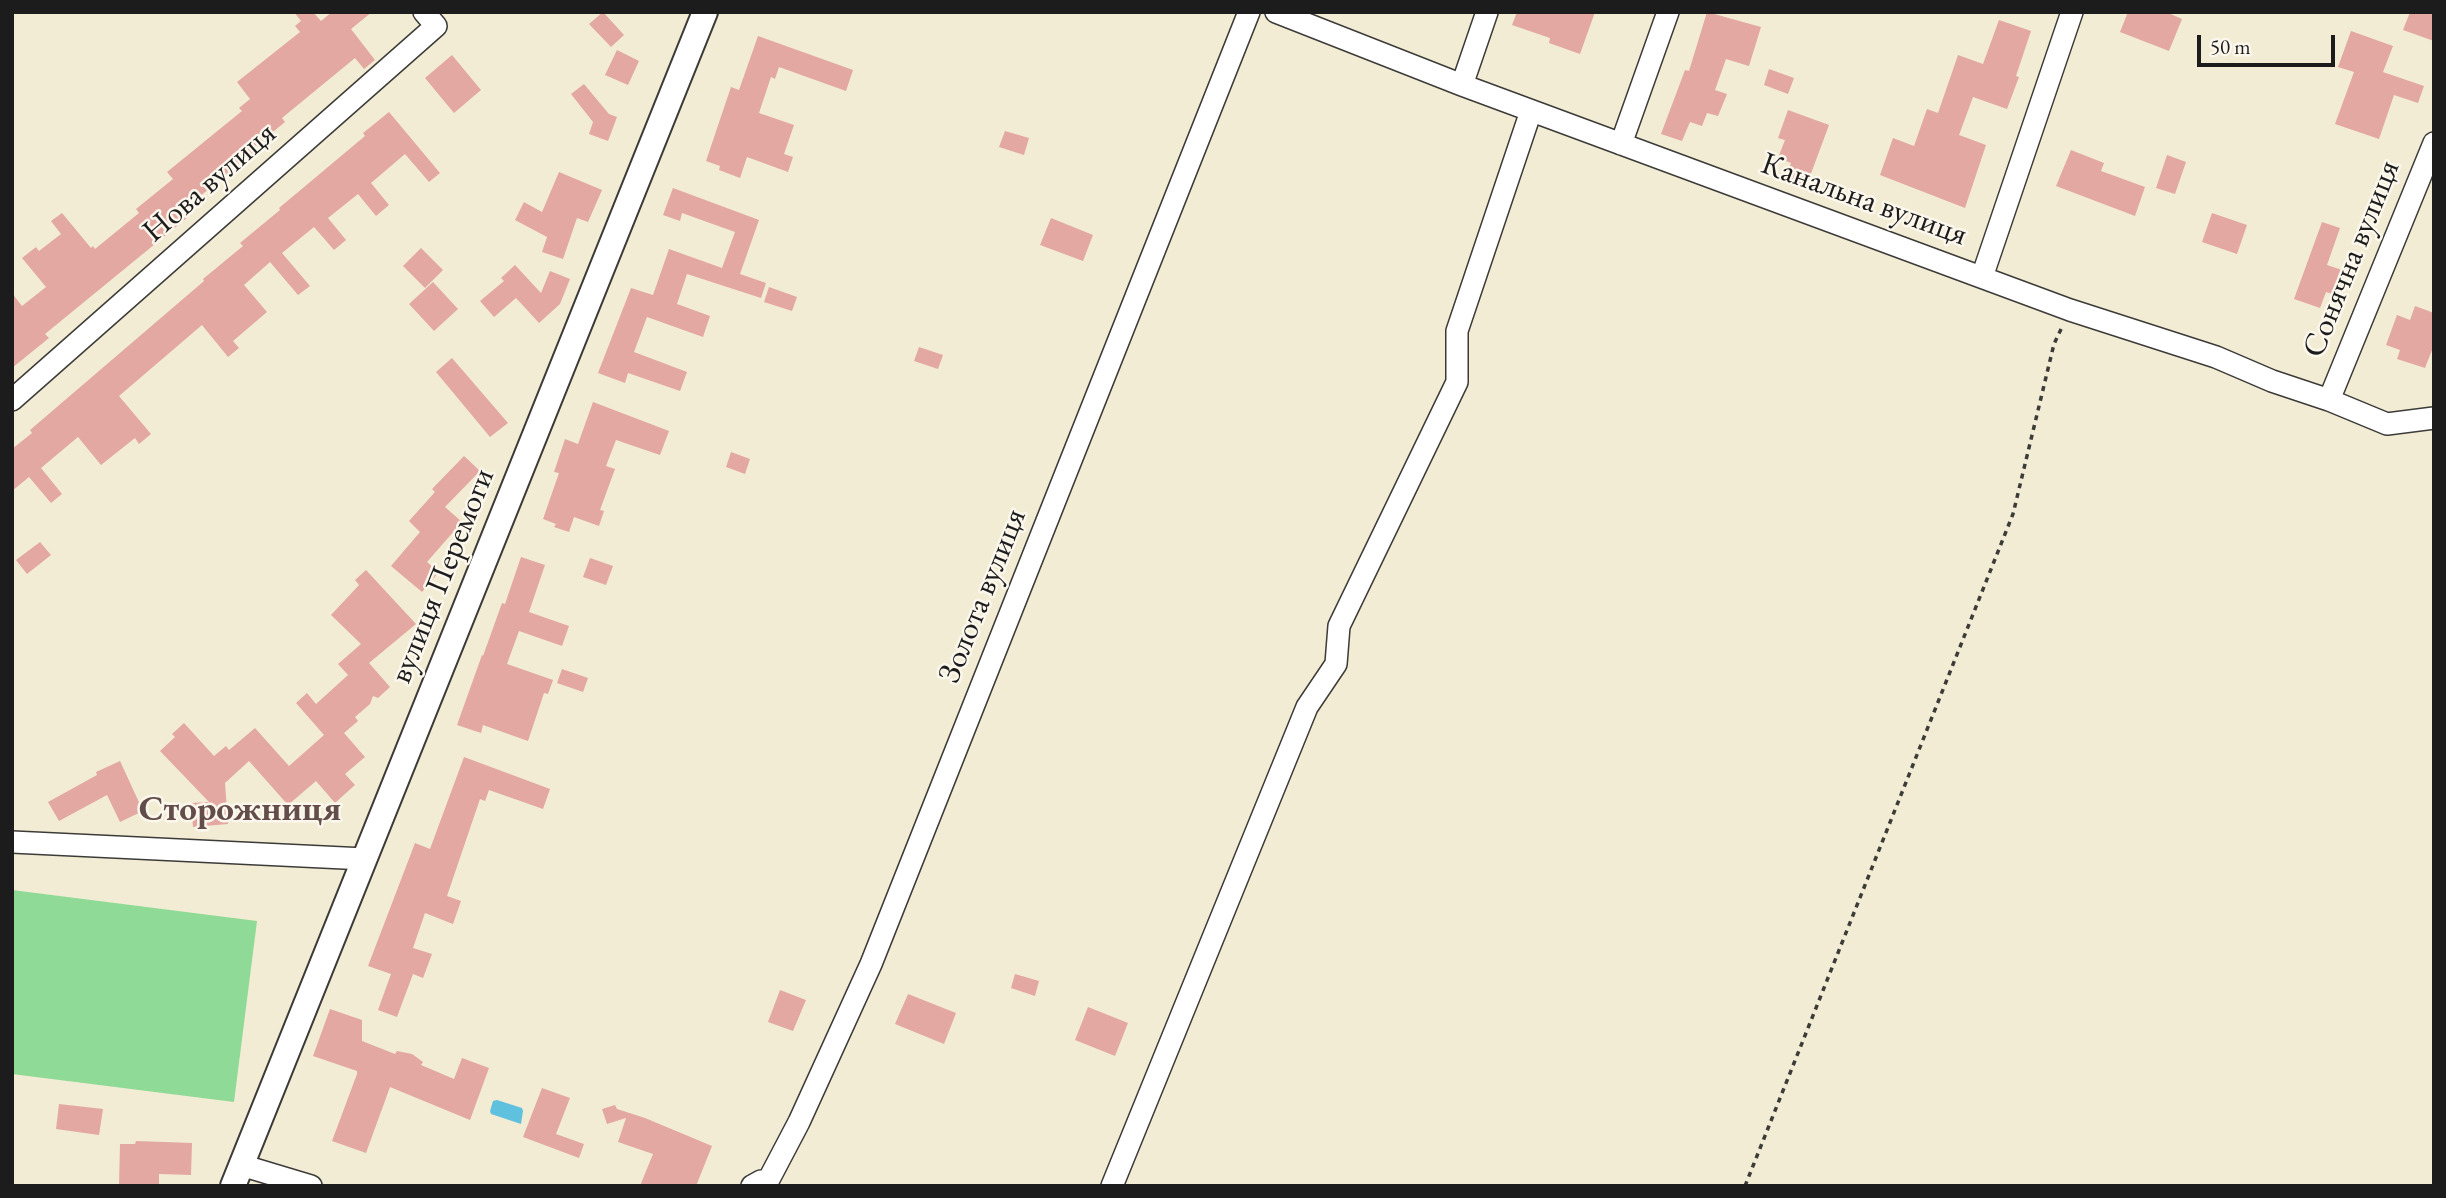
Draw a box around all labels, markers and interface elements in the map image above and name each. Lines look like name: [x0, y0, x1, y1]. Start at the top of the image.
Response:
scale bar: [2201, 21, 2339, 65]
text: 50 m: [2210, 33, 2251, 60]
street label: Нова вулиця: [136, 115, 284, 251]
street label: Канальна вулиця: [1756, 145, 1972, 255]
street label: Сонячна вулиця: [2295, 155, 2409, 363]
street label: вулиця Перемоги: [383, 463, 503, 689]
street label: Золота вулиця: [931, 503, 1035, 689]
district label: Сторожниця: [139, 789, 341, 831]

